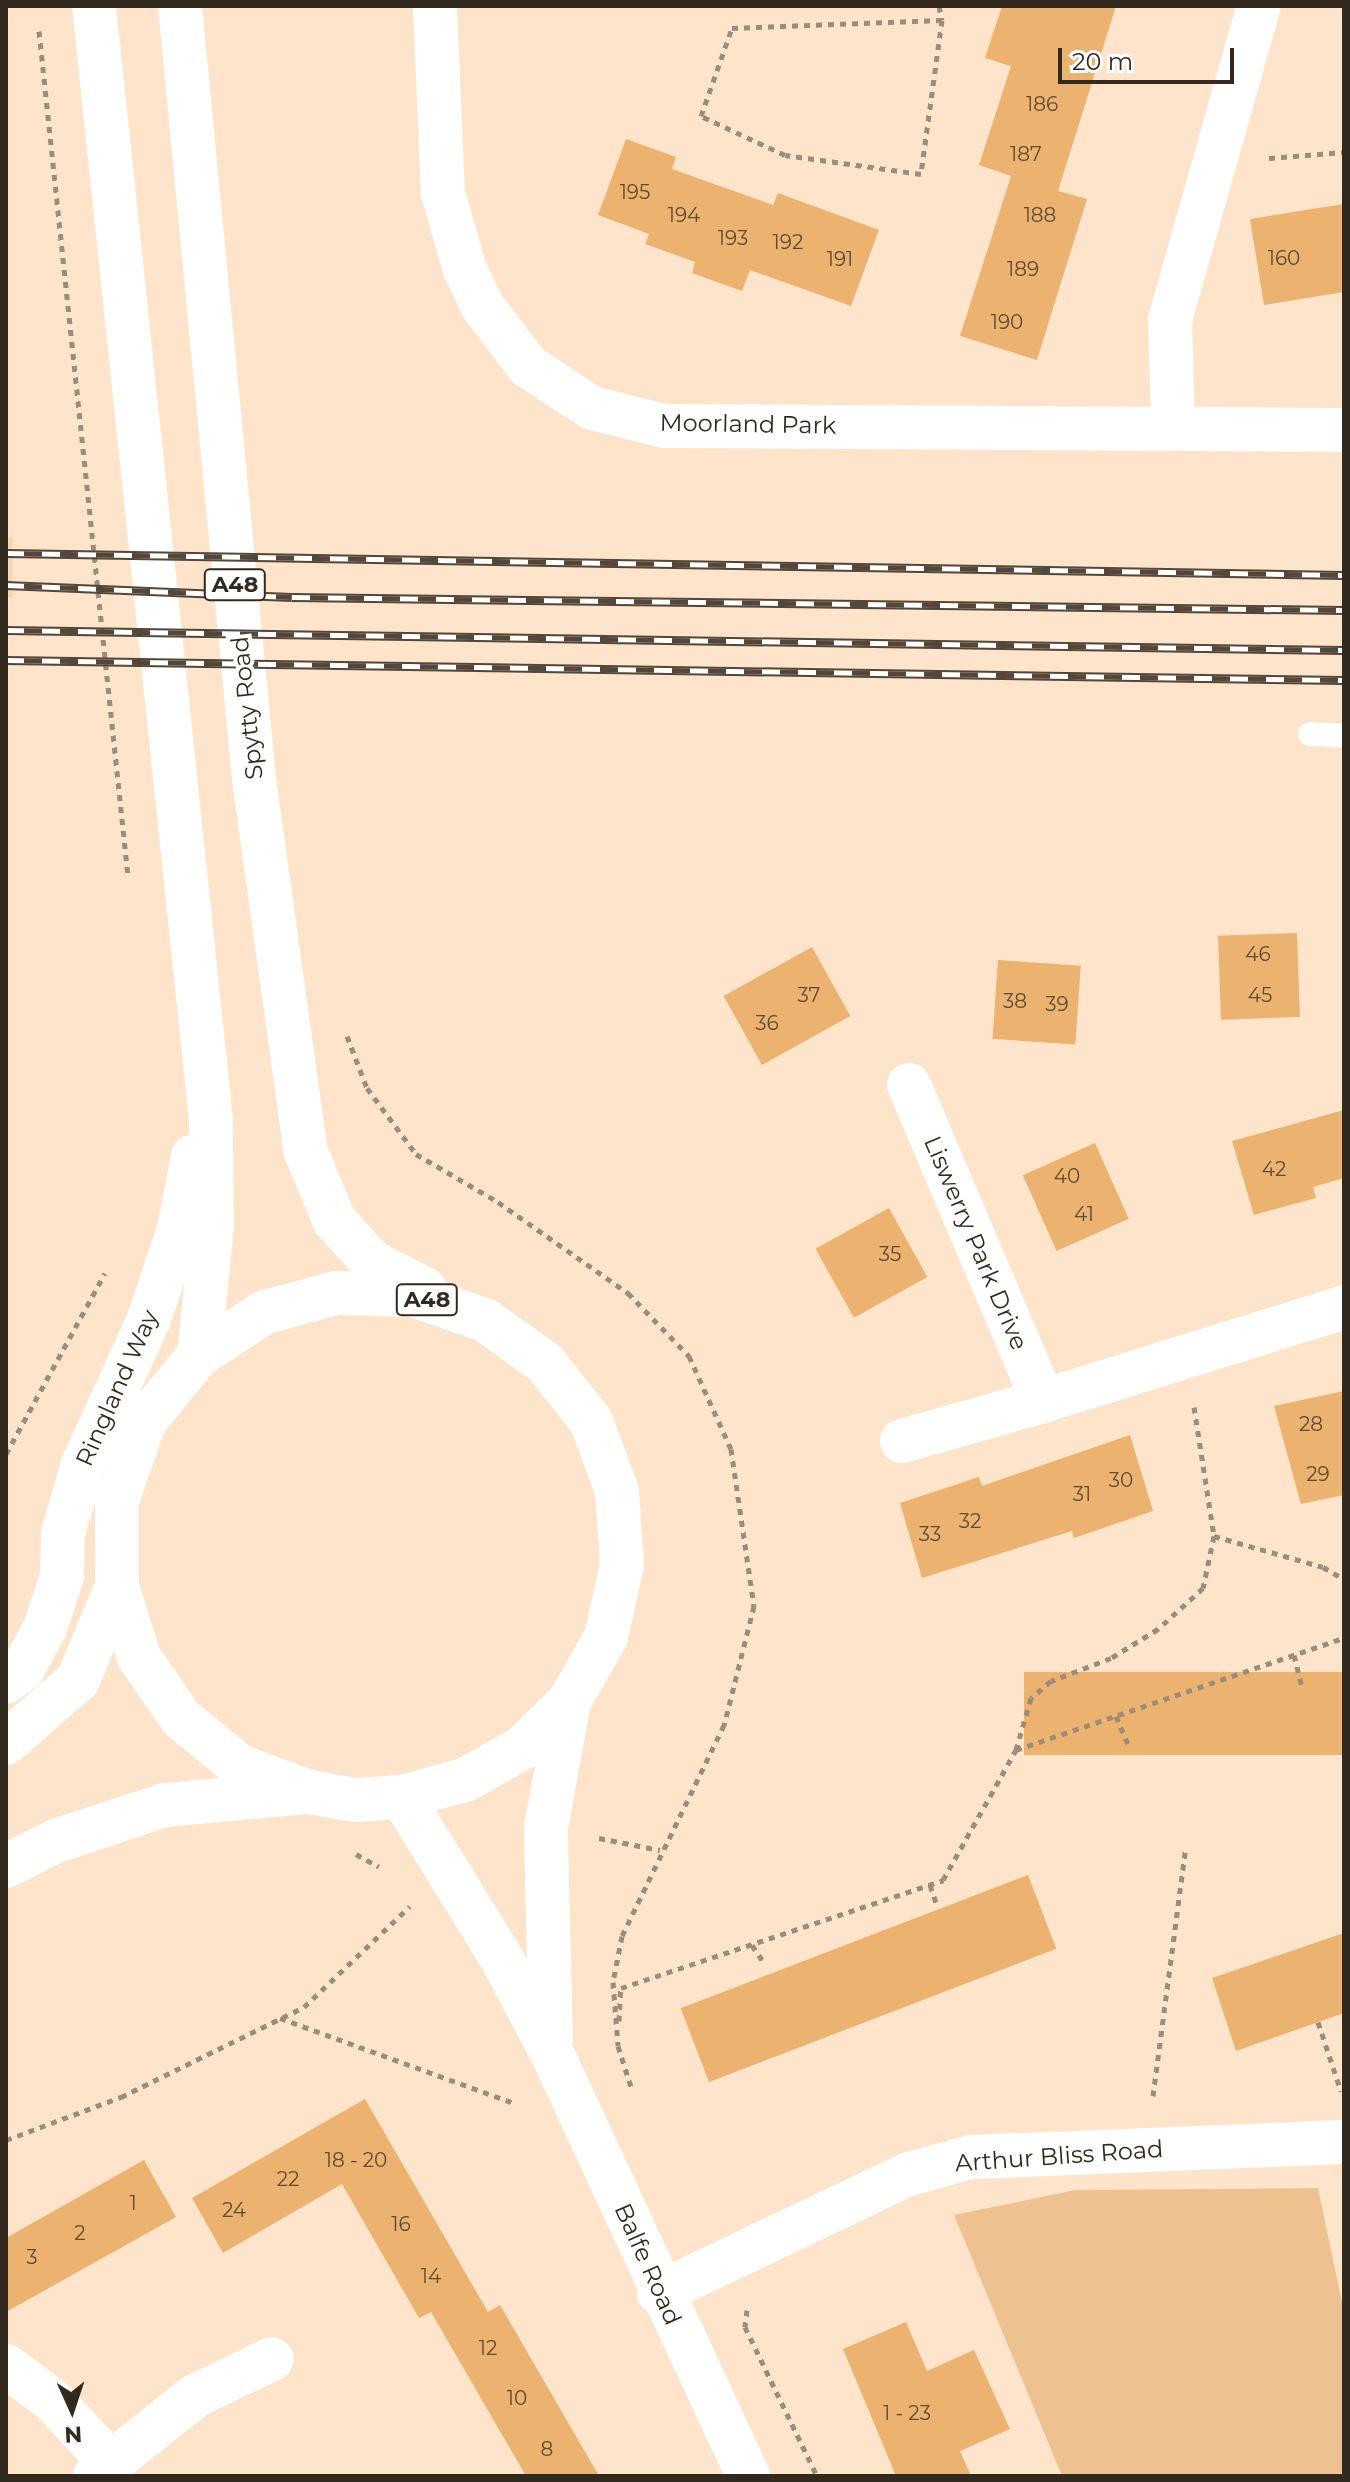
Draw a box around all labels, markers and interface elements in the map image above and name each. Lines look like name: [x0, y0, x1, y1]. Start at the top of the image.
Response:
scale bar: [1062, 32, 1238, 82]
text: 20 m: [1072, 47, 1133, 76]
house number: 186: [1026, 92, 1058, 116]
house number: 187: [1010, 142, 1042, 166]
house number: 195: [620, 180, 650, 204]
house number: 194: [668, 203, 700, 227]
house number: 188: [1024, 203, 1056, 227]
house number: 193: [718, 226, 748, 250]
house number: 192: [773, 230, 803, 254]
house number: 160: [1268, 246, 1300, 270]
house number: 191: [827, 247, 853, 271]
house number: 189: [1007, 257, 1039, 281]
house number: 190: [991, 310, 1023, 334]
street label: Moorland Park: [659, 408, 837, 440]
road number: A48: [203, 567, 267, 603]
street label: Spytty Road: [225, 635, 269, 781]
house number: 46: [1245, 942, 1271, 966]
house number: 37: [798, 983, 820, 1007]
house number: 45: [1248, 983, 1272, 1007]
house number: 38: [1003, 989, 1027, 1013]
house number: 39: [1045, 992, 1069, 1016]
house number: 36: [755, 1011, 779, 1035]
street label: Liswerry Park Drive: [918, 1132, 1034, 1354]
house number: 42: [1262, 1157, 1286, 1181]
house number: 40: [1054, 1164, 1080, 1188]
house number: 41: [1074, 1202, 1094, 1226]
house number: 35: [879, 1242, 901, 1266]
road number: A48: [395, 1282, 459, 1318]
street label: Ringland Way: [70, 1305, 164, 1471]
house number: 28: [1299, 1412, 1323, 1436]
house number: 29: [1306, 1462, 1330, 1486]
house number: 30: [1109, 1468, 1133, 1492]
house number: 31: [1073, 1482, 1091, 1506]
house number: 32: [959, 1509, 981, 1533]
house number: 33: [919, 1522, 941, 1546]
street label: Arthur Bliss Road: [954, 2134, 1164, 2178]
house number: 18 - 20: [325, 2148, 387, 2172]
house number: 22: [277, 2167, 299, 2191]
house number: 1: [129, 2191, 137, 2215]
house number: 24: [222, 2198, 246, 2222]
street label: Balfe Road: [608, 2199, 688, 2329]
house number: 16: [391, 2212, 411, 2236]
house number: 2: [74, 2221, 86, 2245]
house number: 3: [26, 2245, 38, 2269]
house number: 14: [421, 2264, 441, 2288]
house number: 12: [479, 2336, 497, 2360]
north arrow: [32, 2370, 112, 2450]
house number: 10: [507, 2386, 527, 2410]
house number: 1 - 23: [883, 2401, 931, 2425]
text: N: [64, 2421, 83, 2448]
house number: 8: [541, 2437, 553, 2461]

